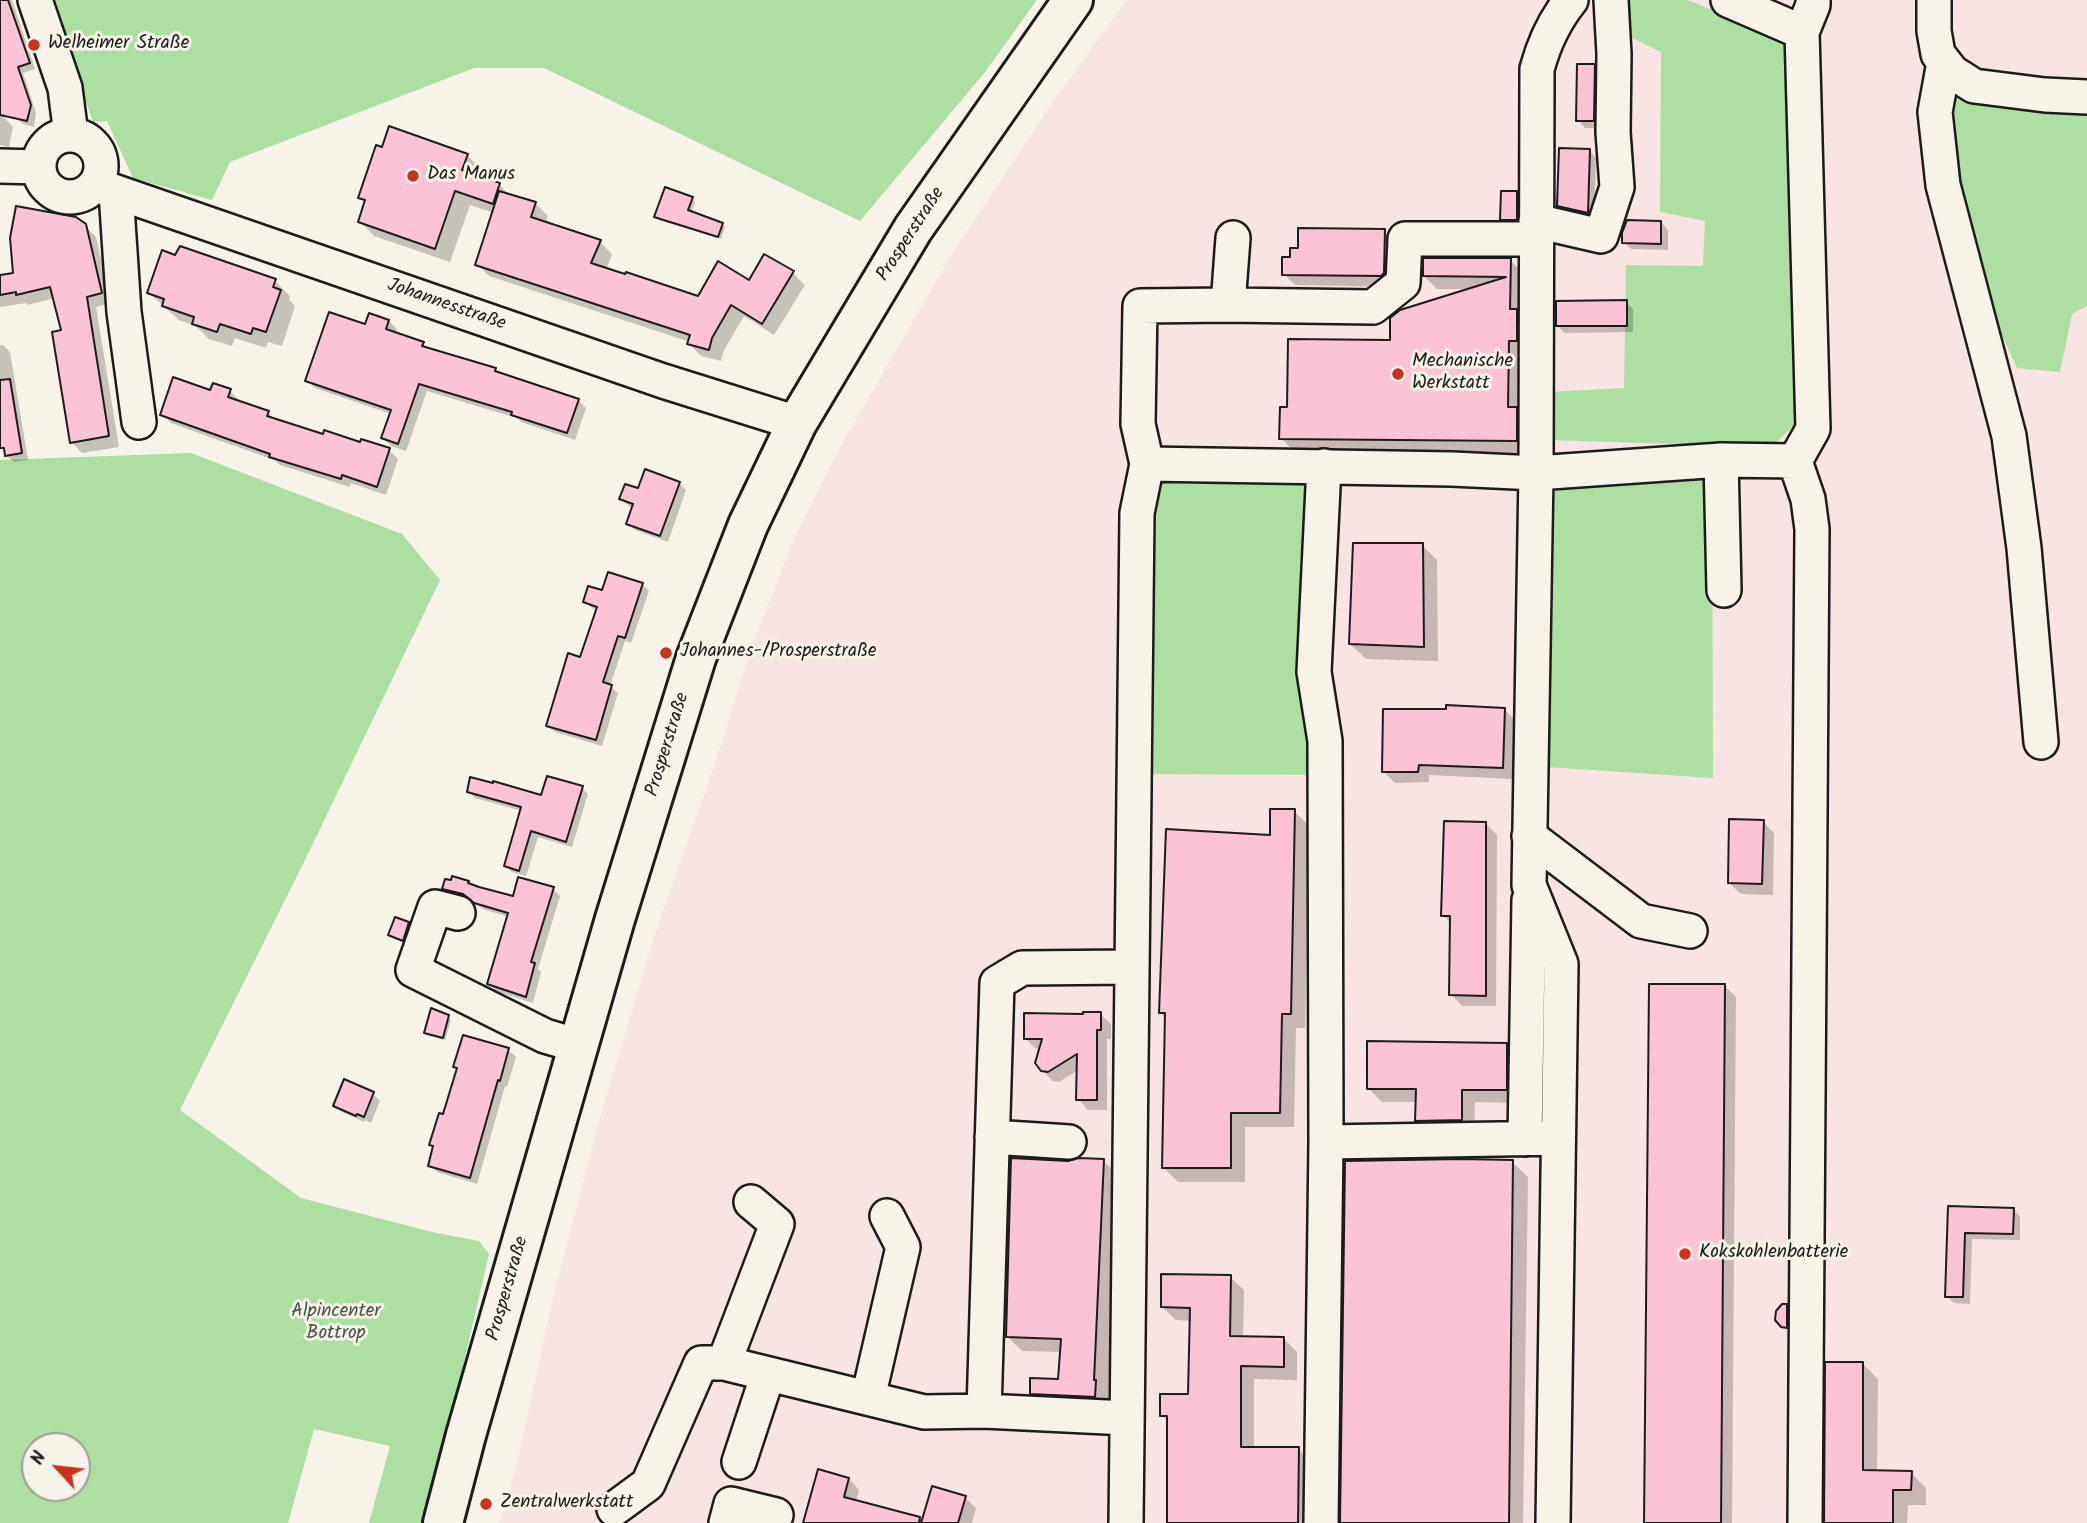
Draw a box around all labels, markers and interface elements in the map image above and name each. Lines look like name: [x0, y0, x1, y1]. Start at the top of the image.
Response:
place label: Welheimer Straße: [48, 34, 189, 56]
marker: Welheimer Straße: [26, 37, 42, 53]
place label: Das Manus: [427, 165, 515, 187]
marker: Das Manus: [405, 168, 421, 184]
street label: Prosperstraße: [873, 184, 951, 286]
street label: Johannesstraße: [384, 275, 508, 337]
place label: Mechanische Werkstatt: [1412, 352, 1513, 396]
marker: Mechanische Werkstatt: [1390, 366, 1406, 382]
place label: Johannes-/Prosperstraße: [680, 642, 876, 664]
marker: Johannes-/Prosperstraße: [658, 645, 674, 661]
street label: Prosperstraße: [642, 690, 696, 800]
street label: Prosperstraße: [483, 1234, 535, 1344]
place label: Kokskohlenbatterie: [1699, 1243, 1848, 1265]
marker: Kokskohlenbatterie: [1677, 1246, 1693, 1262]
park label: Alpincenter Bottrop: [291, 1302, 381, 1346]
north arrow: [21, 1432, 91, 1502]
text: N: [23, 1446, 55, 1471]
place label: Zentralwerkstatt: [500, 1493, 633, 1515]
marker: Zentralwerkstatt: [478, 1496, 494, 1512]

